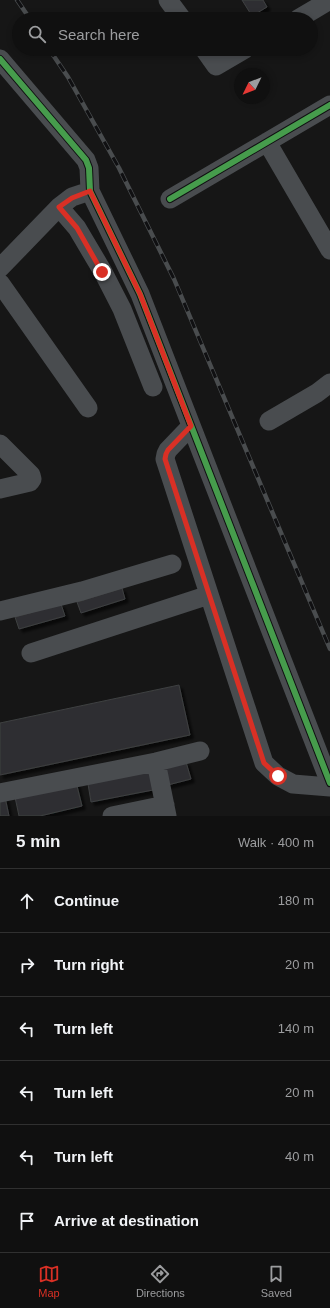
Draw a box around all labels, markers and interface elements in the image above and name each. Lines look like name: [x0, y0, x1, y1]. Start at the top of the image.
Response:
search box: [12, 12, 318, 56]
icon: search: [26, 23, 48, 45]
text: Search here: [58, 26, 140, 43]
north arrow: [234, 68, 270, 104]
route end: [93, 263, 111, 281]
route start: [269, 767, 287, 785]
text: 5 min: [16, 832, 60, 851]
text: Walk · 400 m: [238, 835, 314, 850]
icon: ahead: [16, 890, 38, 912]
text: Continue: [54, 892, 119, 909]
text: 180 m: [278, 893, 314, 908]
icon: right: [16, 954, 38, 976]
text: Turn right: [54, 956, 124, 973]
text: 20 m: [285, 957, 314, 972]
icon: left: [16, 1018, 38, 1040]
text: Turn left: [54, 1020, 113, 1037]
text: 140 m: [278, 1021, 314, 1036]
icon: left: [16, 1082, 38, 1104]
text: Turn left: [54, 1084, 113, 1101]
text: 20 m: [285, 1085, 314, 1100]
icon: left: [16, 1146, 38, 1168]
text: Turn left: [54, 1148, 113, 1165]
text: 40 m: [285, 1149, 314, 1164]
icon: arrive: [16, 1210, 38, 1232]
text: Arrive at destination: [54, 1212, 199, 1229]
tab: Map: [38, 1263, 60, 1299]
tab: Directions: [136, 1263, 185, 1299]
tab: Saved: [261, 1263, 292, 1299]

